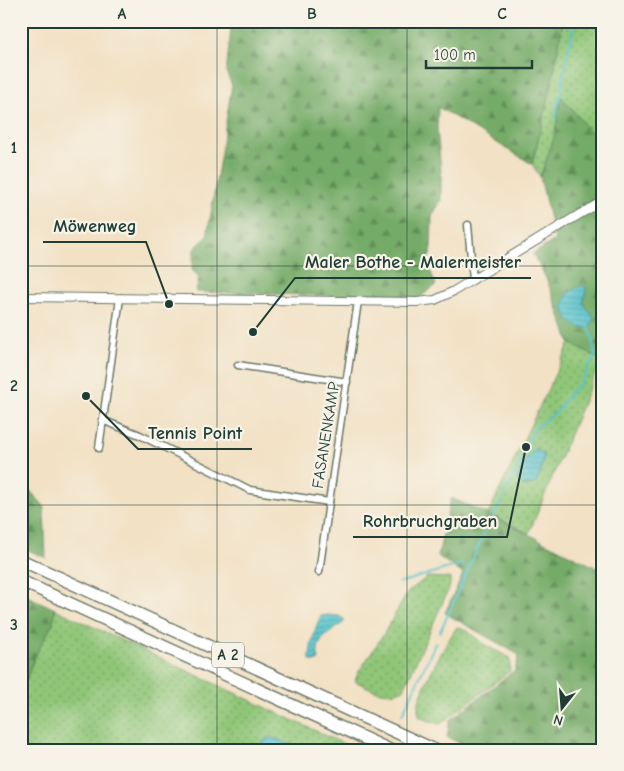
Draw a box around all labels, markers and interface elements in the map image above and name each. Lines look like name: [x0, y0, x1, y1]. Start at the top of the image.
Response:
text: A: [118, 5, 127, 23]
text: B: [307, 5, 317, 23]
text: C: [497, 5, 507, 23]
scale bar: [426, 38, 533, 70]
text: 100 m: [434, 46, 476, 64]
text: 1: [11, 139, 17, 157]
callout: Möwenweg: [43, 209, 146, 242]
text: Möwenweg: [53, 216, 137, 237]
callout: Maler Bothe - Malermeister: [295, 245, 531, 278]
text: Maler Bothe - Malermeister: [305, 252, 522, 273]
text: 2: [10, 377, 18, 395]
street label: FASANENKAMP: [309, 380, 343, 490]
callout: Tennis Point: [138, 416, 252, 449]
text: Tennis Point: [148, 423, 243, 444]
callout: Rohrbruchgraben: [353, 504, 507, 537]
text: Rohrbruchgraben: [363, 511, 497, 532]
text: 3: [10, 616, 18, 634]
road number: A 2: [212, 642, 244, 668]
north arrow: [536, 684, 586, 734]
text: N: [551, 710, 565, 729]

